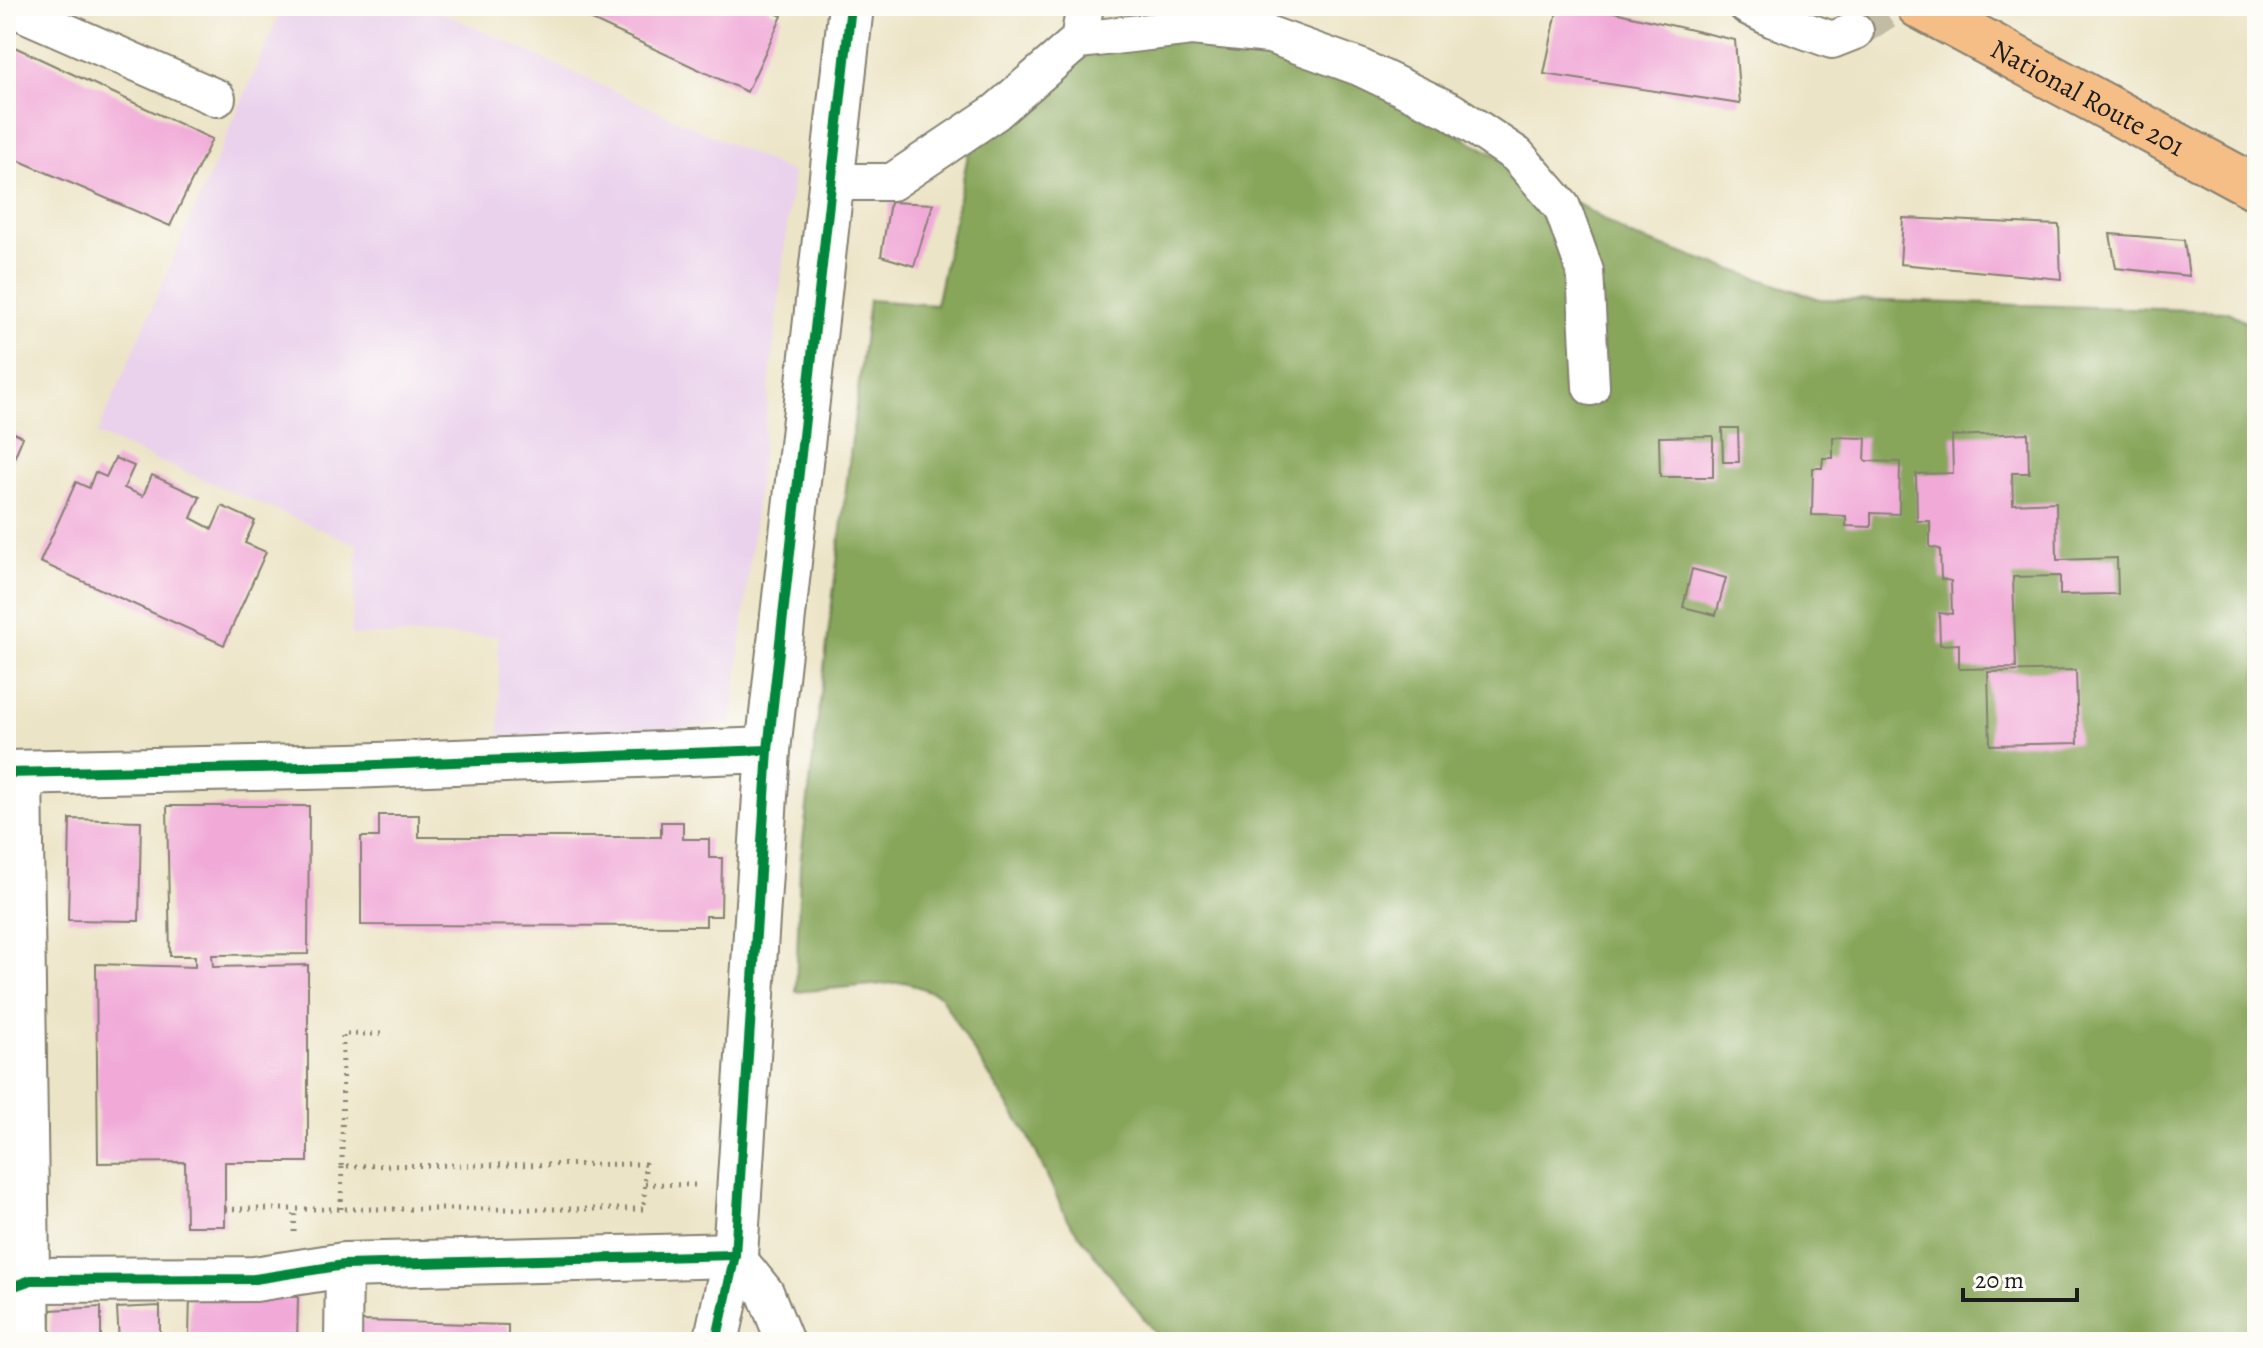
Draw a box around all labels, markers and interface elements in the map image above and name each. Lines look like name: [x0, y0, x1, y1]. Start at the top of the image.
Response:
street label: National Route 201: [1984, 30, 2191, 166]
scale bar: [1963, 1252, 2077, 1302]
text: 20 m: [1975, 1264, 2024, 1296]

